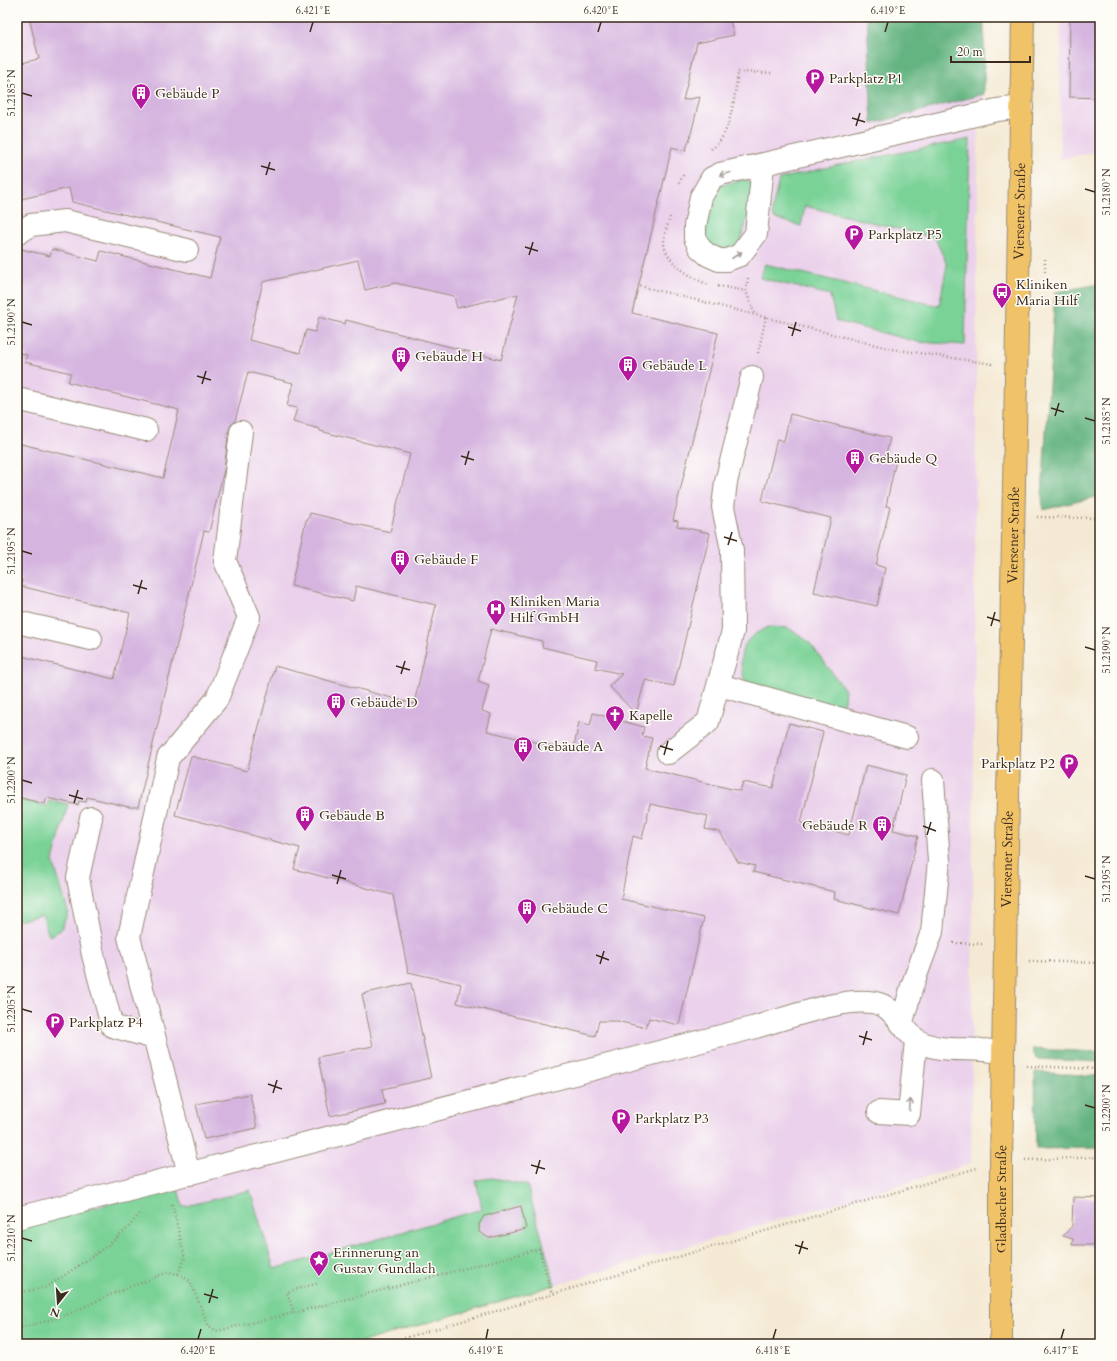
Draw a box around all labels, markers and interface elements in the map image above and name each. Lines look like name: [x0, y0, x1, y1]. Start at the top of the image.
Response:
text: 6.421°E: [296, 4, 330, 18]
text: 6.420°E: [584, 4, 618, 18]
text: 6.419°E: [871, 4, 905, 18]
scale bar: [951, 38, 1030, 64]
text: 20 m: [957, 44, 984, 60]
parking icon: Parkplatz P1: [804, 67, 826, 95]
text: 51.2185°N: [5, 69, 19, 116]
place label: Parkplatz P1: [829, 69, 903, 88]
building icon: Gebäude P: [130, 82, 152, 110]
place label: Gebäude P: [155, 84, 220, 103]
street label: Viersener Straße: [1009, 162, 1030, 260]
text: 51.2180°N: [1100, 168, 1114, 215]
one-way arrow: [718, 170, 731, 178]
parking icon: Parkplatz P5: [843, 223, 865, 251]
place label: Parkplatz P5: [868, 225, 942, 244]
one-way arrow: [731, 251, 743, 259]
place label: Kliniken Maria Hilf: [1016, 275, 1080, 310]
bus stop icon: Kliniken Maria Hilf: [991, 281, 1013, 309]
text: 51.2190°N: [5, 298, 19, 345]
building icon: Gebäude H: [390, 345, 412, 373]
place label: Gebäude H: [415, 347, 483, 366]
building icon: Gebäude L: [617, 354, 639, 382]
place label: Gebäude L: [642, 356, 707, 375]
text: 51.2185°N: [1100, 397, 1114, 444]
building icon: Gebäude Q: [844, 447, 866, 475]
place label: Gebäude Q: [869, 449, 937, 468]
street label: Viersener Straße: [1003, 486, 1023, 584]
text: 51.2195°N: [5, 527, 19, 574]
building icon: Gebäude F: [389, 548, 411, 576]
place label: Gebäude F: [414, 550, 478, 569]
place label: Kliniken Maria Hilf GmbH: [510, 592, 600, 627]
hospital icon: Kliniken Maria Hilf GmbH: [485, 598, 507, 626]
text: 51.2190°N: [1100, 626, 1114, 673]
building icon: Gebäude D: [325, 691, 347, 719]
place label: Gebäude D: [350, 693, 418, 712]
church icon: Kapelle: [604, 704, 626, 732]
place label: Kapelle: [629, 706, 673, 725]
building icon: Gebäude A: [512, 735, 534, 763]
place label: Gebäude A: [537, 737, 603, 756]
parking icon: Parkplatz P2: [1058, 752, 1080, 780]
place label: Parkplatz P2: [981, 754, 1055, 773]
text: 51.2200°N: [5, 756, 19, 803]
building icon: Gebäude B: [294, 804, 316, 832]
place label: Gebäude B: [319, 806, 385, 825]
street label: Viersener Straße: [996, 810, 1017, 908]
building icon: Gebäude R: [871, 814, 893, 842]
place label: Gebäude R: [802, 816, 868, 835]
text: 51.2195°N: [1100, 855, 1114, 902]
building icon: Gebäude C: [516, 897, 538, 925]
place label: Gebäude C: [541, 899, 608, 918]
text: 51.2205°N: [5, 985, 19, 1032]
parking icon: Parkplatz P4: [44, 1011, 66, 1039]
place label: Parkplatz P4: [69, 1013, 143, 1032]
text: 51.2200°N: [1100, 1084, 1114, 1131]
one-way arrow: [906, 1099, 914, 1112]
parking icon: Parkplatz P3: [610, 1107, 632, 1135]
place label: Parkplatz P3: [635, 1109, 709, 1128]
street label: Gladbacher Straße: [992, 1145, 1011, 1253]
text: 51.2210°N: [5, 1214, 19, 1261]
place label: Erinnerung an Gustav Gundlach: [333, 1243, 436, 1278]
place icon: Erinnerung an Gustav Gundlach: [308, 1249, 330, 1277]
north arrow: [38, 1283, 78, 1323]
text: N: [48, 1303, 62, 1321]
text: 6.420°E: [181, 1344, 215, 1358]
text: 6.419°E: [469, 1344, 503, 1358]
text: 6.418°E: [756, 1344, 790, 1358]
text: 6.417°E: [1044, 1344, 1078, 1358]

